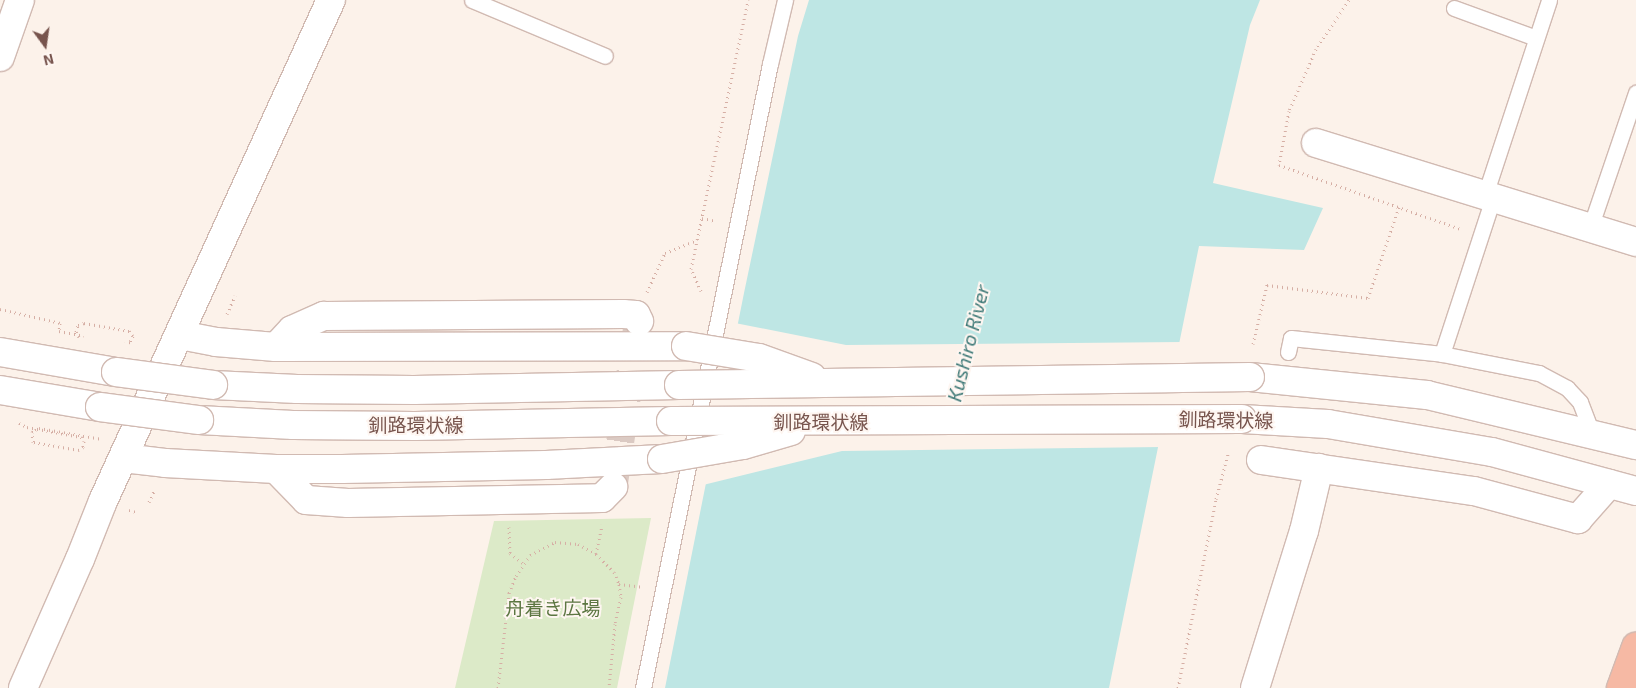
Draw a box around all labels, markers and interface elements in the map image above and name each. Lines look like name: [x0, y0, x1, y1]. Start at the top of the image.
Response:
north arrow: [20, 20, 70, 70]
text: N: [42, 51, 56, 70]
water label: Kushiro River: [942, 282, 994, 404]
street label: 釧路環状線: [1178, 408, 1274, 432]
street label: 釧路環状線: [774, 411, 868, 433]
street label: 釧路環状線: [369, 414, 463, 436]
park label: 舟着き広場: [506, 597, 600, 619]

